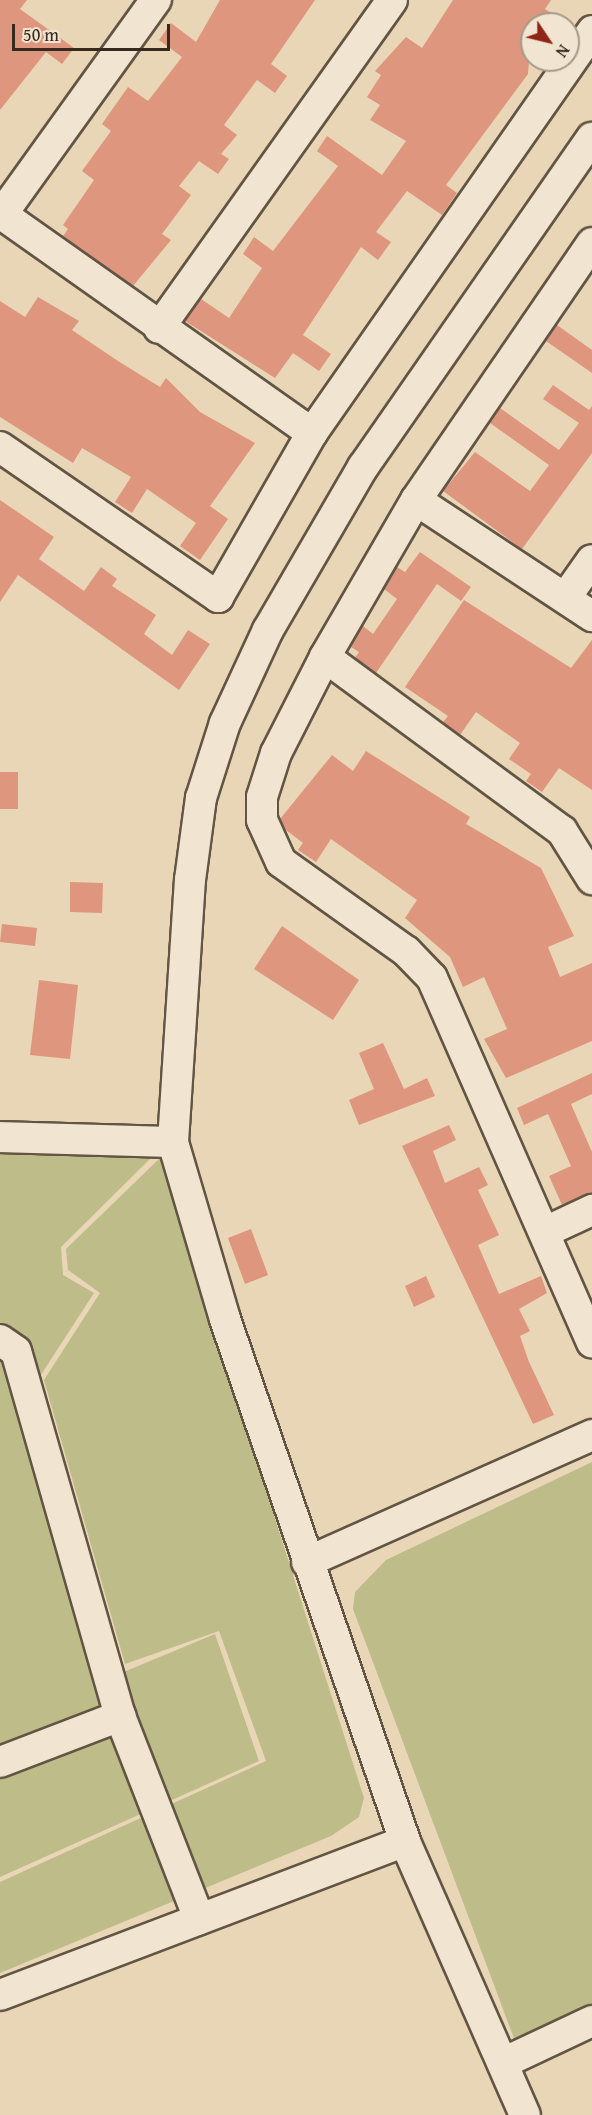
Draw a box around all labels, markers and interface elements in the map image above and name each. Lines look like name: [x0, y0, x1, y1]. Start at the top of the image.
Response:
scale bar: [15, 12, 172, 50]
north arrow: [520, 12, 580, 72]
text: 50 m: [23, 21, 59, 48]
text: N: [550, 40, 576, 62]

